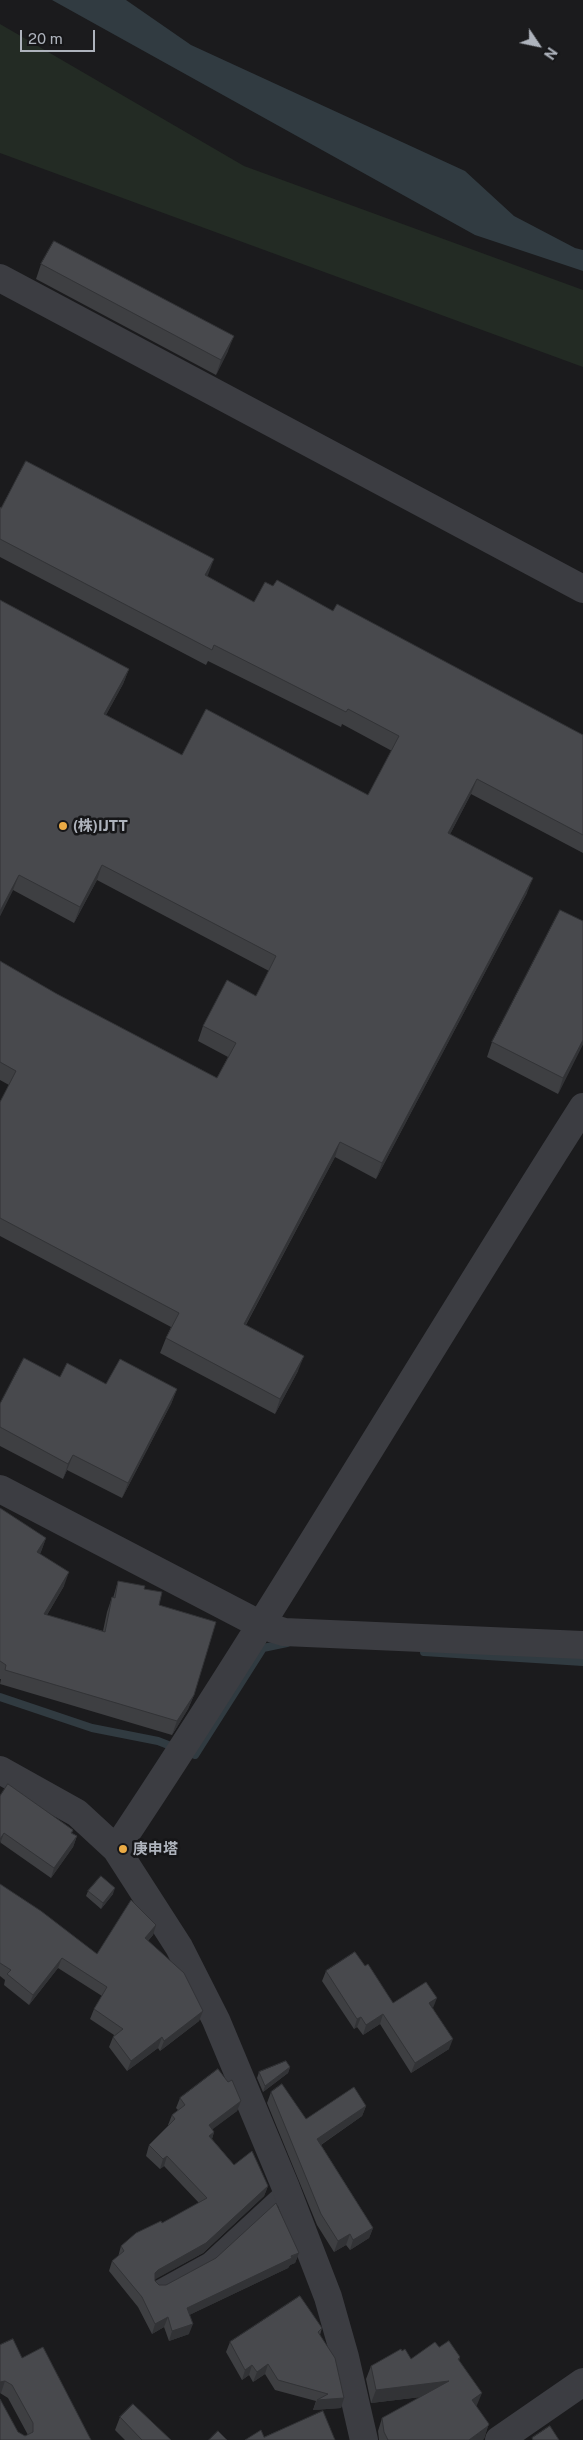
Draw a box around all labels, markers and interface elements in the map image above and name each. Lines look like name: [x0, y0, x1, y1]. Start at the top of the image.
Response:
scale bar: [22, 20, 98, 52]
north arrow: [513, 20, 563, 70]
text: 20 m: [28, 30, 63, 47]
text: N: [541, 44, 560, 62]
place label: (株)IJTT: [73, 817, 128, 835]
marker: (株)IJTT: [57, 820, 69, 832]
place label: 庚申塔: [133, 1840, 178, 1858]
marker: 庚申塔: [117, 1843, 129, 1855]

